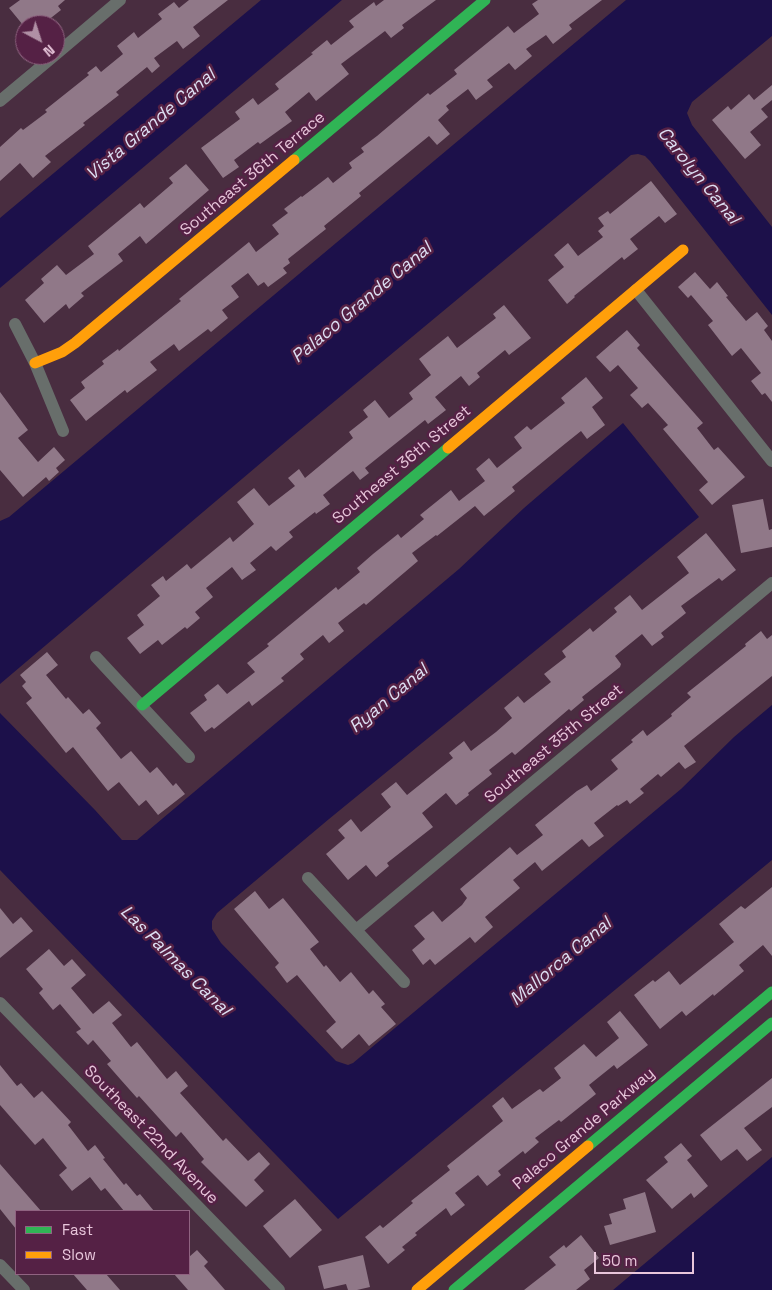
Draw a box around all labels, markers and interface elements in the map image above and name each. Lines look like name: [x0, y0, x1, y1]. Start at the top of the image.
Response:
north arrow: [15, 15, 65, 65]
text: N: [40, 41, 58, 61]
water label: Vista Grande Canal: [82, 65, 220, 185]
street label: Southeast 36th Terrace: [177, 108, 329, 240]
water label: Carolyn Canal: [652, 123, 744, 229]
water label: Palaco Grande Canal: [288, 238, 436, 368]
street label: Southeast 36th Street: [329, 402, 475, 528]
water label: Ryan Canal: [345, 660, 433, 738]
street label: Southeast 35th Street: [481, 681, 627, 807]
water label: Las Palmas Canal: [115, 901, 235, 1021]
water label: Mallorca Canal: [506, 913, 616, 1011]
street label: Southeast 22nd Avenue: [80, 1062, 222, 1208]
street label: Palaco Grande Parkway: [509, 1064, 659, 1194]
legend: [15, 1210, 190, 1275]
text: Fast: [62, 1220, 93, 1239]
scale bar: [597, 1242, 697, 1274]
text: Slow: [62, 1245, 96, 1264]
text: 50 m: [602, 1251, 637, 1270]

